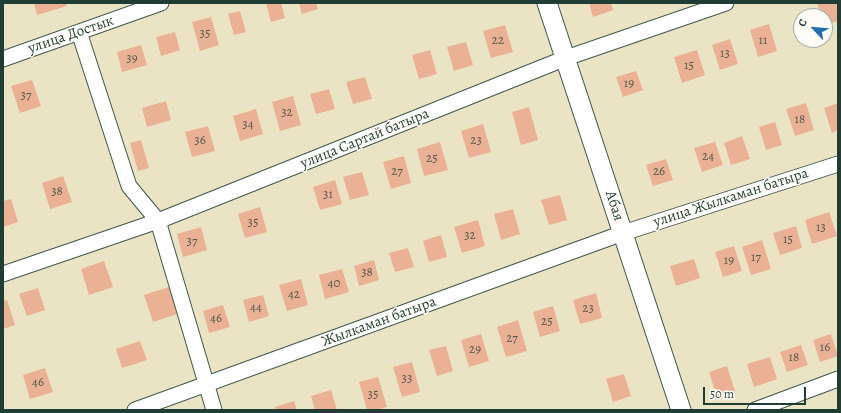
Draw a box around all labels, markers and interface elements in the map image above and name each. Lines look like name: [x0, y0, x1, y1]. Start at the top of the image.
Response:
north arrow: [793, 8, 833, 48]
street label: улица Достык: [26, 12, 116, 58]
text: С: [794, 17, 811, 29]
house number: 35: [200, 26, 210, 42]
house number: 22: [492, 33, 504, 49]
house number: 11: [759, 33, 767, 49]
house number: 13: [720, 46, 730, 62]
house number: 39: [126, 51, 138, 67]
house number: 15: [684, 58, 694, 74]
house number: 19: [624, 76, 634, 92]
house number: 37: [21, 88, 31, 104]
house number: 32: [281, 105, 293, 121]
street label: улица Сартай батыра: [298, 105, 432, 173]
house number: 18: [795, 112, 805, 128]
house number: 34: [242, 117, 254, 133]
house number: 36: [194, 133, 206, 149]
house number: 23: [470, 133, 482, 149]
house number: 24: [702, 149, 714, 165]
house number: 25: [426, 151, 438, 167]
house number: 27: [391, 164, 403, 180]
street label: улица Жылкаман батыра: [651, 164, 811, 232]
house number: 26: [653, 164, 665, 180]
house number: 38: [51, 184, 63, 200]
house number: 31: [323, 187, 333, 203]
street label: Абая: [601, 189, 627, 223]
house number: 35: [248, 215, 258, 231]
house number: 13: [816, 220, 826, 236]
house number: 32: [464, 228, 476, 244]
house number: 15: [783, 232, 793, 248]
house number: 37: [187, 234, 197, 250]
house number: 17: [751, 250, 761, 266]
house number: 19: [724, 253, 734, 269]
house number: 38: [361, 265, 373, 281]
house number: 40: [328, 276, 340, 292]
house number: 42: [288, 287, 300, 303]
street label: Жылкаман батыра: [319, 293, 439, 351]
house number: 44: [250, 300, 262, 316]
house number: 23: [582, 301, 594, 317]
house number: 46: [210, 311, 222, 327]
house number: 25: [541, 314, 553, 330]
house number: 27: [506, 331, 518, 347]
house number: 16: [820, 340, 830, 356]
house number: 29: [469, 342, 481, 358]
house number: 18: [789, 350, 799, 366]
house number: 33: [402, 371, 412, 387]
house number: 46: [32, 375, 44, 391]
scale bar: [705, 379, 808, 405]
text: 50 m: [710, 386, 734, 402]
house number: 35: [368, 387, 378, 403]

